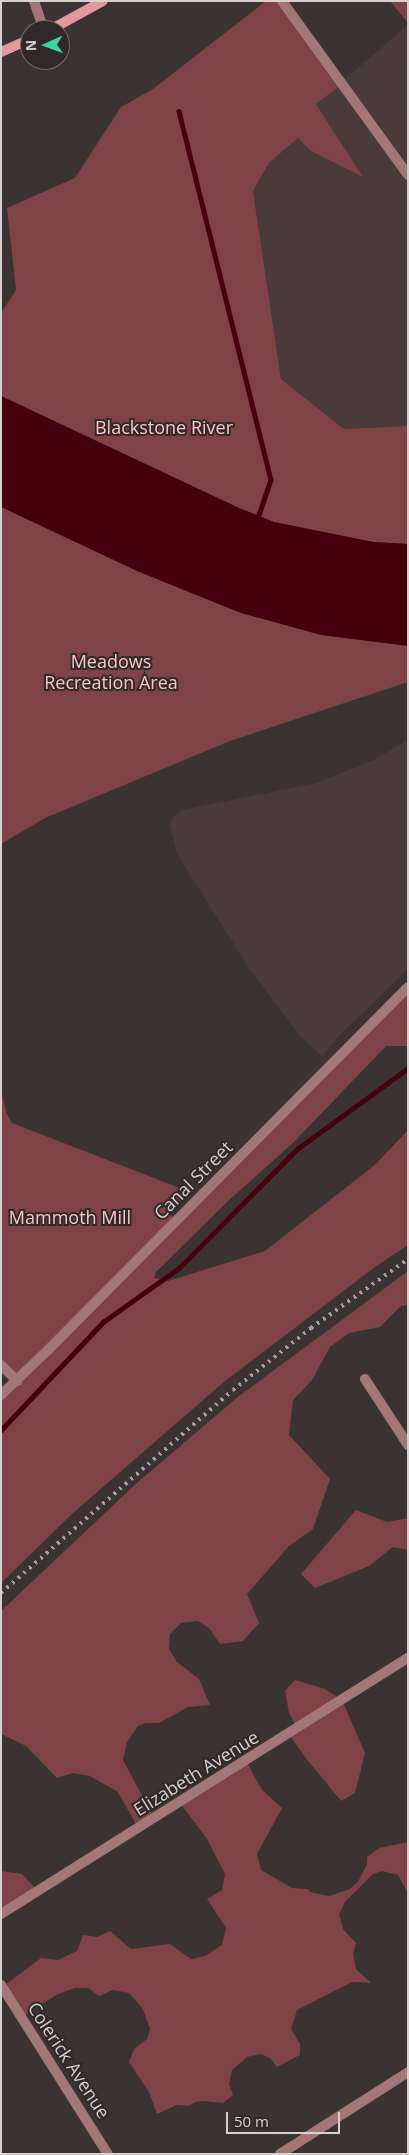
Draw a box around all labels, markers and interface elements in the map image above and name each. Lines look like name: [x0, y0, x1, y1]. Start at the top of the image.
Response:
north arrow: [20, 20, 70, 70]
text: N: [21, 39, 40, 52]
park label: Blackstone River: [95, 416, 233, 438]
park label: Meadows Recreation Area: [44, 651, 178, 694]
street label: Canal Street: [149, 1136, 237, 1224]
park label: Mammoth Mill: [9, 1206, 131, 1228]
street label: Elizabeth Avenue: [129, 1726, 263, 1820]
street label: Colerick Avenue: [23, 1998, 115, 2122]
scale bar: [229, 2102, 343, 2134]
text: 50 m: [234, 2111, 269, 2131]

